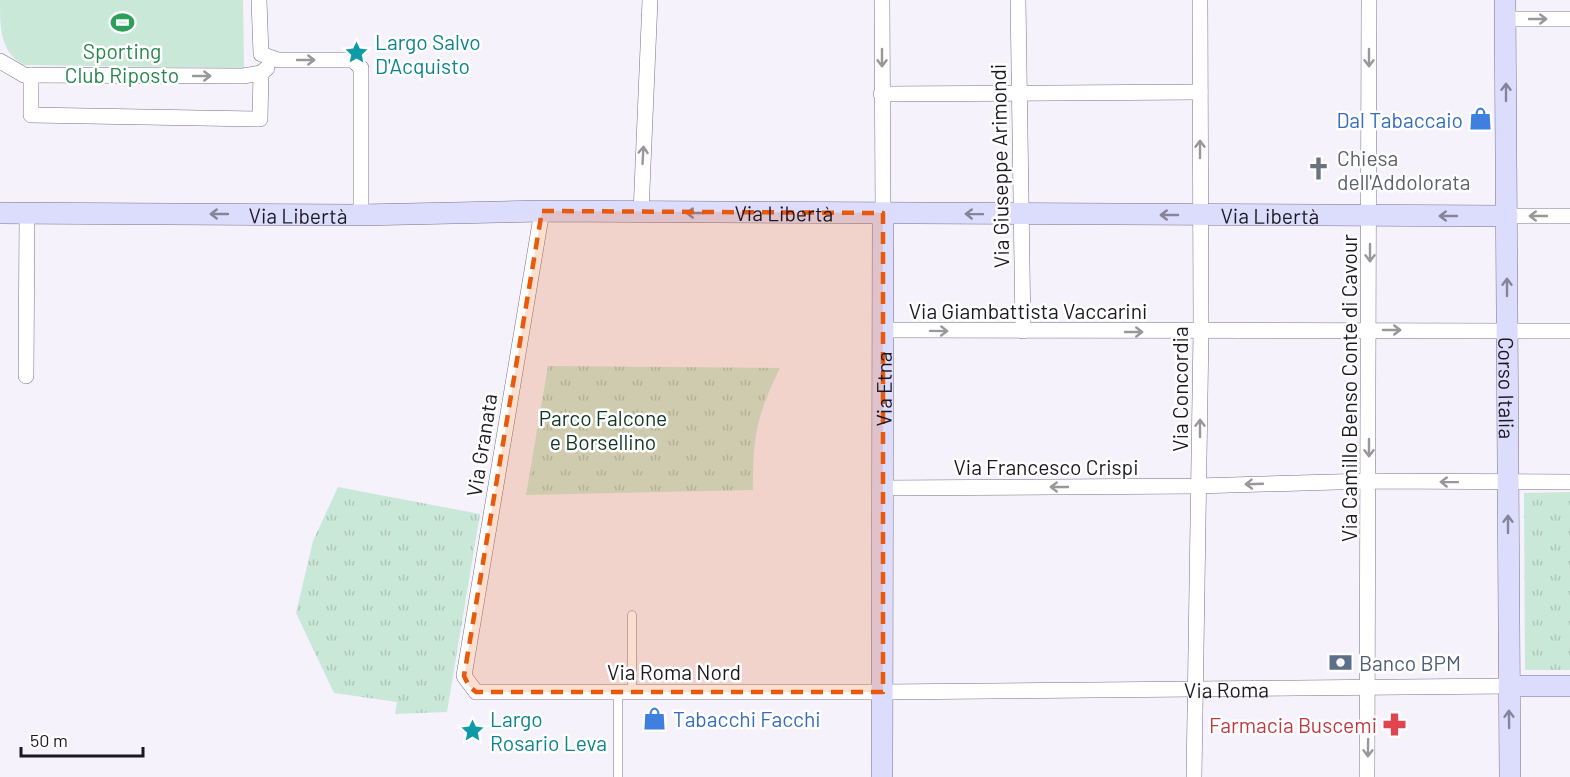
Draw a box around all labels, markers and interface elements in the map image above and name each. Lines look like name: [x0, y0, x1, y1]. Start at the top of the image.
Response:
sports icon: Sporting Club Riposto: [109, 9, 135, 35]
one-way arrow: [1528, 13, 1548, 25]
place label: Largo Salvo D'Acquisto: [375, 29, 481, 78]
place label: Sporting Club Riposto: [65, 38, 179, 87]
place icon: Largo Salvo D'Acquisto: [344, 40, 370, 66]
one-way arrow: [876, 48, 888, 68]
one-way arrow: [1364, 48, 1375, 68]
one-way arrow: [295, 54, 315, 66]
street label: Via Giuseppe Arimondi: [985, 64, 1013, 268]
one-way arrow: [191, 70, 211, 82]
one-way arrow: [1500, 82, 1512, 102]
shop icon: Dal Tabaccaio: [1468, 106, 1494, 132]
place label: Dal Tabaccaio: [1337, 107, 1463, 132]
one-way arrow: [1194, 139, 1206, 159]
one-way arrow: [638, 145, 649, 165]
place label: Chiesa dell'Addolorata: [1337, 145, 1471, 194]
church icon: Chiesa dell'Addolorata: [1306, 156, 1332, 182]
street label: Via Libertà: [734, 199, 833, 225]
street label: Via Libertà: [249, 202, 347, 227]
street label: Via Libertà: [1220, 202, 1319, 228]
one-way arrow: [686, 207, 706, 219]
one-way arrow: [209, 208, 229, 220]
one-way arrow: [965, 208, 985, 220]
one-way arrow: [1160, 209, 1180, 221]
one-way arrow: [1439, 210, 1459, 221]
one-way arrow: [1529, 210, 1549, 222]
street label: Via Camillo Benso Conte di Cavour: [1336, 234, 1361, 542]
one-way arrow: [1364, 243, 1376, 263]
one-way arrow: [1501, 277, 1513, 297]
street label: Via Giambattista Vaccarini: [909, 298, 1147, 323]
one-way arrow: [1382, 324, 1402, 336]
one-way arrow: [929, 325, 949, 336]
one-way arrow: [1124, 326, 1144, 338]
street label: Via Concordia: [1167, 326, 1192, 452]
street label: Corso Italia: [1495, 337, 1520, 439]
street label: Via Etna: [870, 351, 895, 427]
street label: Via Granata: [461, 392, 501, 498]
park label: Parco Falcone e Borsellino: [539, 405, 667, 454]
one-way arrow: [1194, 418, 1206, 438]
one-way arrow: [1363, 438, 1375, 458]
street label: Via Francesco Crispi: [953, 454, 1139, 479]
one-way arrow: [1439, 476, 1459, 488]
one-way arrow: [1244, 478, 1264, 490]
one-way arrow: [1049, 481, 1069, 493]
one-way arrow: [1502, 514, 1514, 534]
bank icon: Banco BPM: [1328, 649, 1354, 675]
place label: Banco BPM: [1359, 650, 1461, 675]
street label: Via Roma Nord: [607, 659, 741, 684]
street label: Via Roma: [1184, 676, 1269, 702]
shop icon: Tabacchi Facchi: [642, 705, 668, 731]
place label: Largo Rosario Leva: [490, 706, 607, 755]
place label: Tabacchi Facchi: [673, 706, 821, 731]
one-way arrow: [1503, 709, 1515, 729]
pharmacy icon: Farmacia Buscemi: [1382, 711, 1408, 737]
place label: Farmacia Buscemi: [1209, 712, 1377, 737]
place icon: Largo Rosario Leva: [459, 717, 485, 743]
scale bar: [21, 720, 142, 758]
text: 50 m: [30, 729, 68, 751]
one-way arrow: [1362, 738, 1373, 758]

